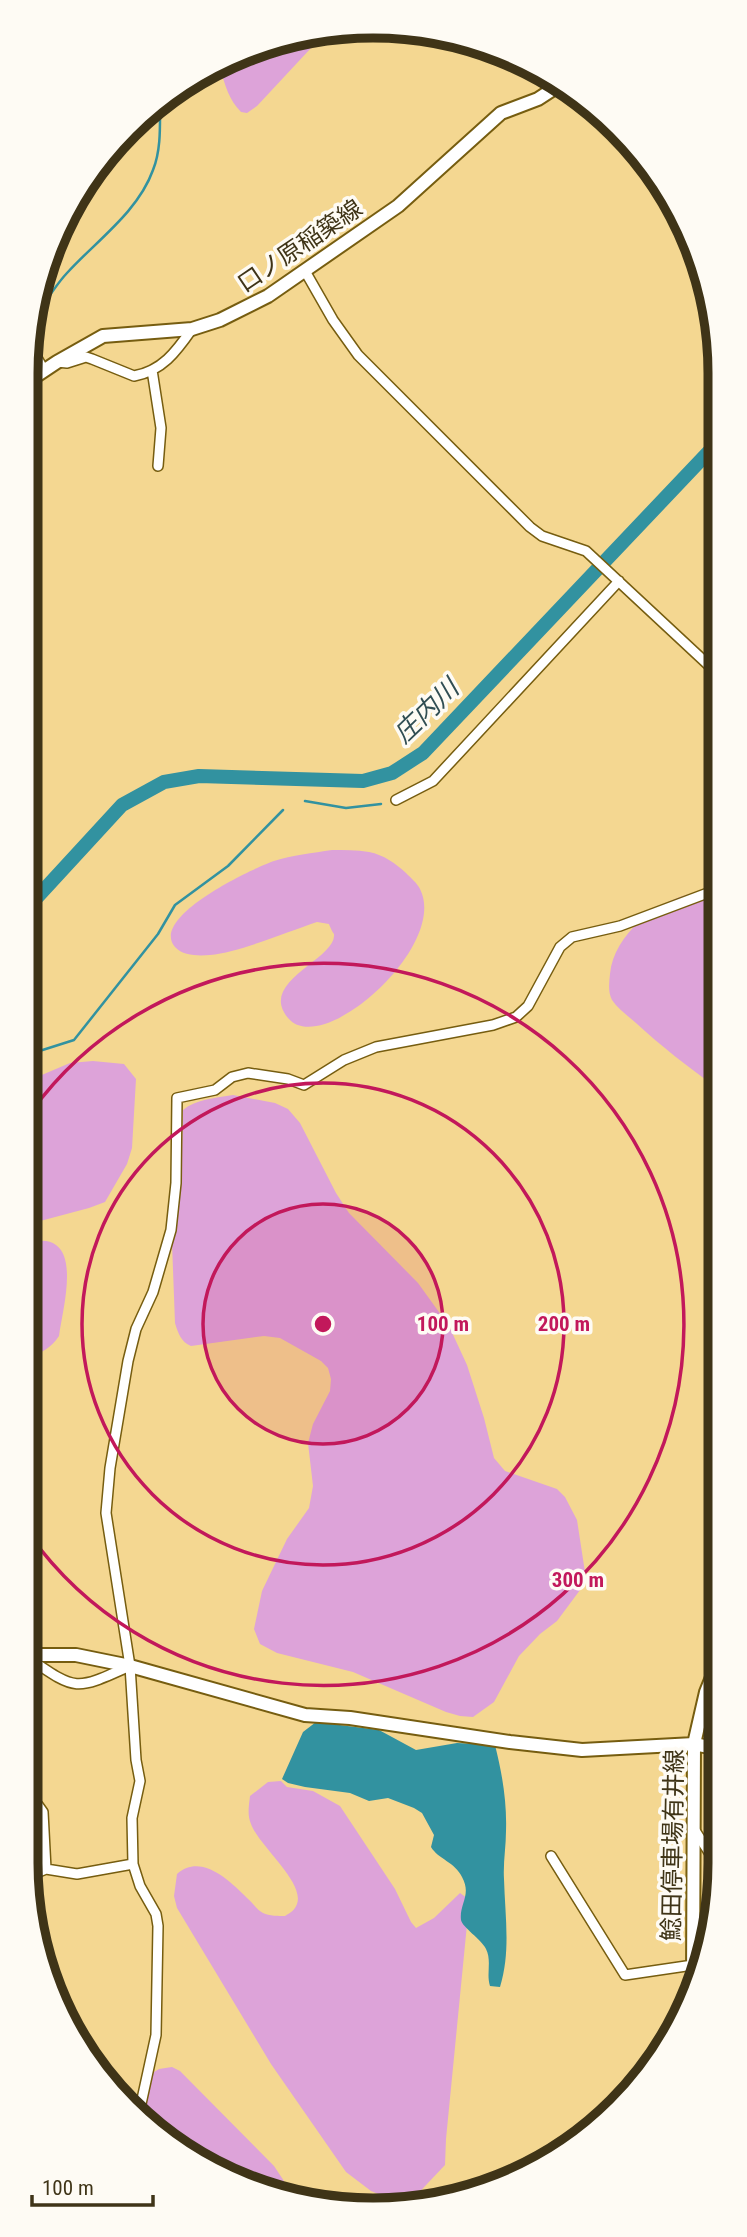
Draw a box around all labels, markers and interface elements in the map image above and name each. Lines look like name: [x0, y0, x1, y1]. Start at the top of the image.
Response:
street label: 口ノ原稲築線: [232, 194, 368, 298]
water label: 庄内川: [388, 671, 467, 749]
centre of rings: [311, 1312, 335, 1336]
text: 100 m: [417, 1312, 469, 1336]
text: 200 m: [538, 1312, 590, 1336]
text: 300 m: [552, 1568, 604, 1592]
street label: 鯰田停車場有井線: [657, 1749, 689, 1941]
scale bar: [32, 2164, 152, 2208]
text: 100 m: [42, 2176, 94, 2200]

